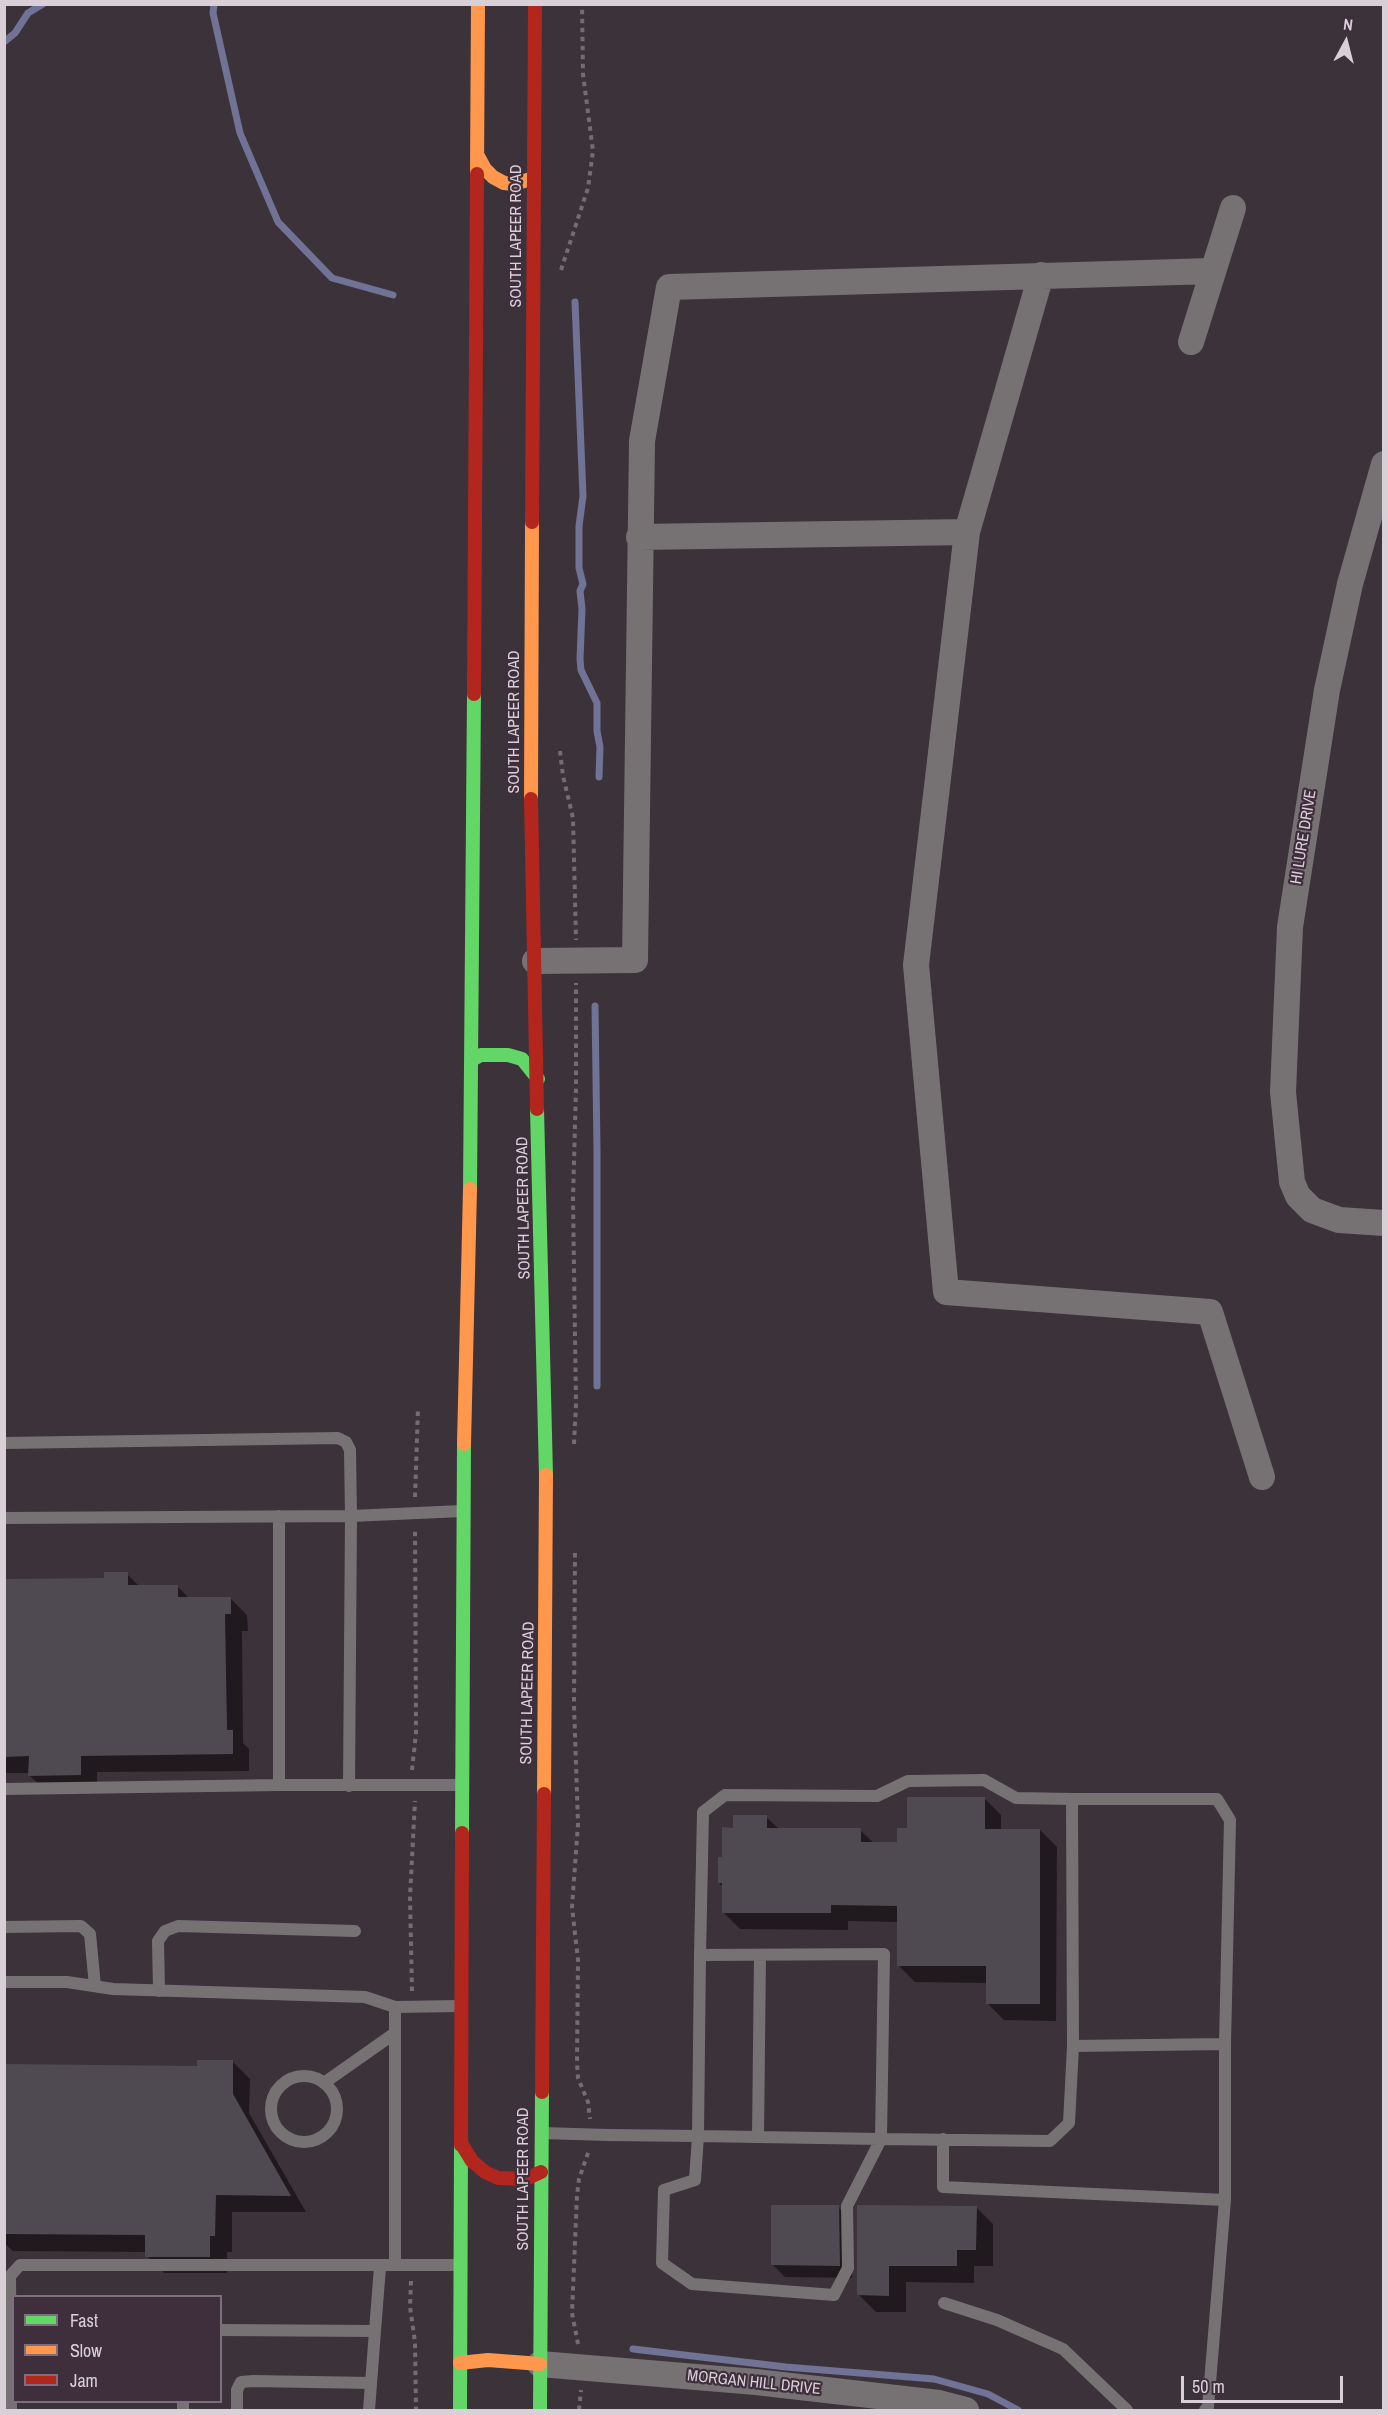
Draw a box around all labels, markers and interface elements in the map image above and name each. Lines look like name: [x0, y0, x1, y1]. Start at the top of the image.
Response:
north arrow: [1316, 12, 1376, 72]
text: N: [1342, 13, 1354, 36]
street label: SOUTH LAPEER ROAD: [507, 165, 527, 307]
street label: SOUTH LAPEER ROAD: [505, 651, 525, 793]
street label: HI LURE DRIVE: [1287, 788, 1321, 886]
street label: SOUTH LAPEER ROAD: [513, 1136, 535, 1280]
street label: SOUTH LAPEER ROAD: [517, 1621, 539, 1765]
street label: SOUTH LAPEER ROAD: [514, 2108, 534, 2250]
legend: [12, 2295, 222, 2403]
text: Fast: [70, 2308, 98, 2333]
text: Slow: [70, 2338, 102, 2363]
scale bar: [1184, 2364, 1346, 2402]
street label: MORGAN HILL DRIVE: [686, 2366, 822, 2400]
text: Jam: [70, 2368, 98, 2393]
text: 50 m: [1192, 2374, 1225, 2399]

